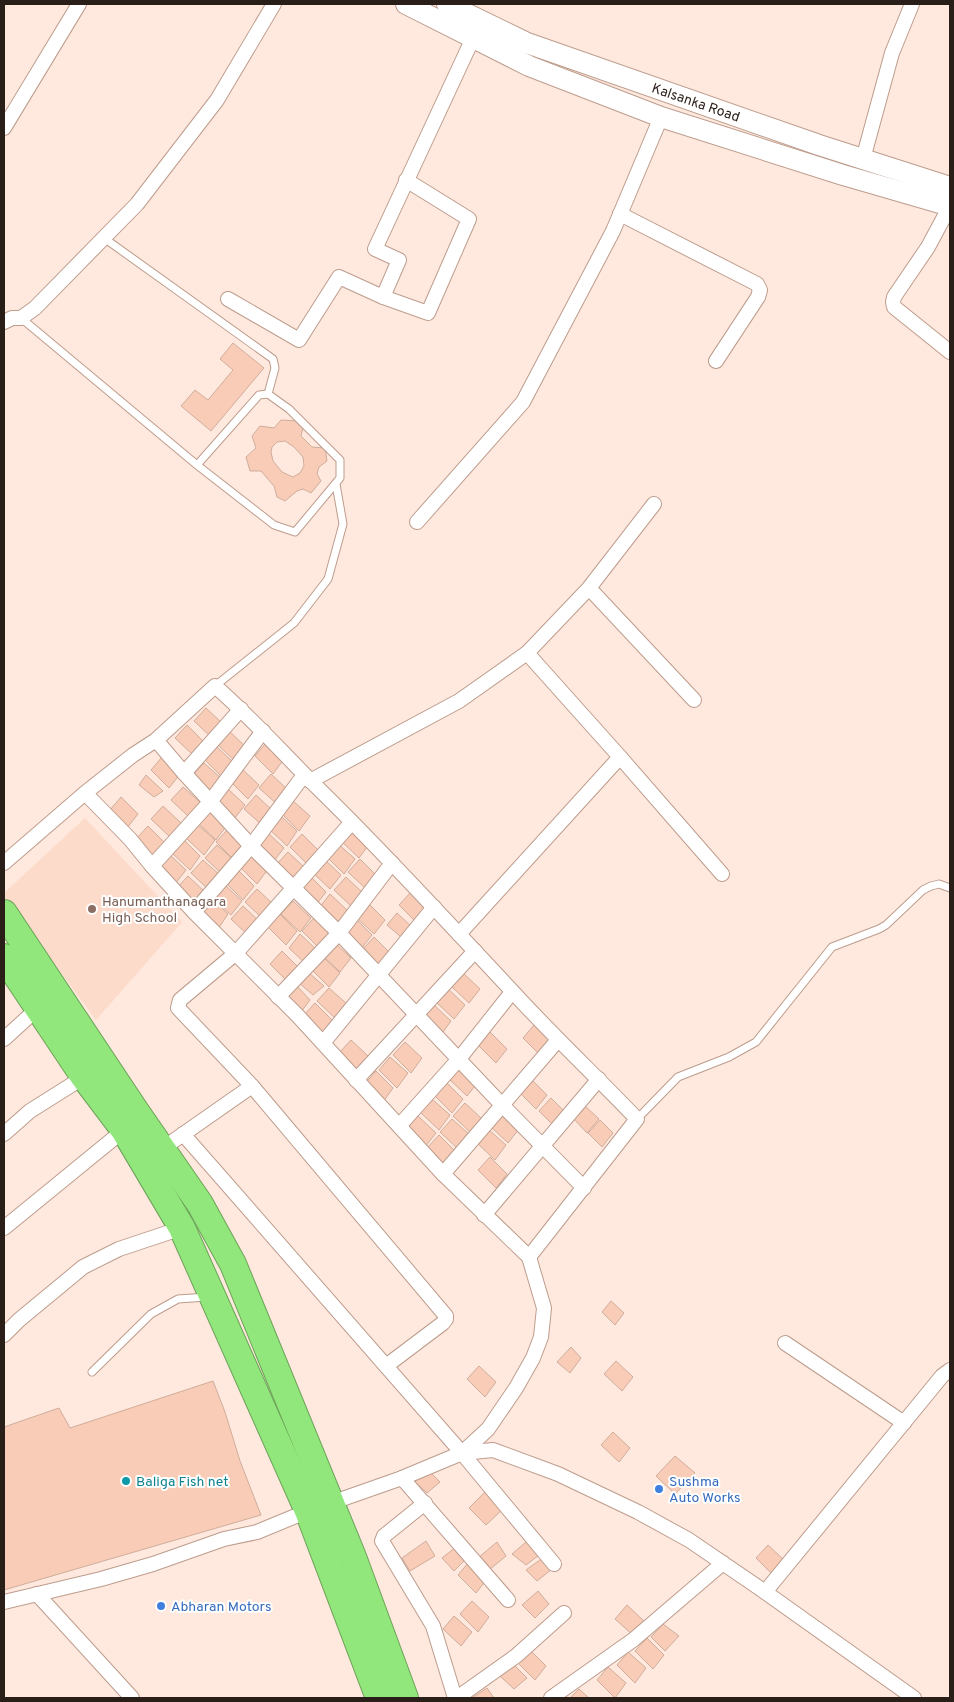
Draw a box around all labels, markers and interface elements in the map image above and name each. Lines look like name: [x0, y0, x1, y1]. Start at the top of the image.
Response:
street label: Kalsanka Road: [649, 80, 742, 126]
place label: Hanumanthanagara High School: [102, 894, 226, 927]
marker: Hanumanthanagara High School: [86, 903, 98, 915]
place label: Baliga Fish net: [136, 1474, 228, 1491]
place label: Sushma Auto Works: [669, 1474, 741, 1507]
marker: Baliga Fish net: [120, 1475, 132, 1487]
marker: Sushma Auto Works: [653, 1483, 665, 1495]
place label: Abharan Motors: [171, 1599, 271, 1616]
marker: Abharan Motors: [155, 1600, 167, 1612]

